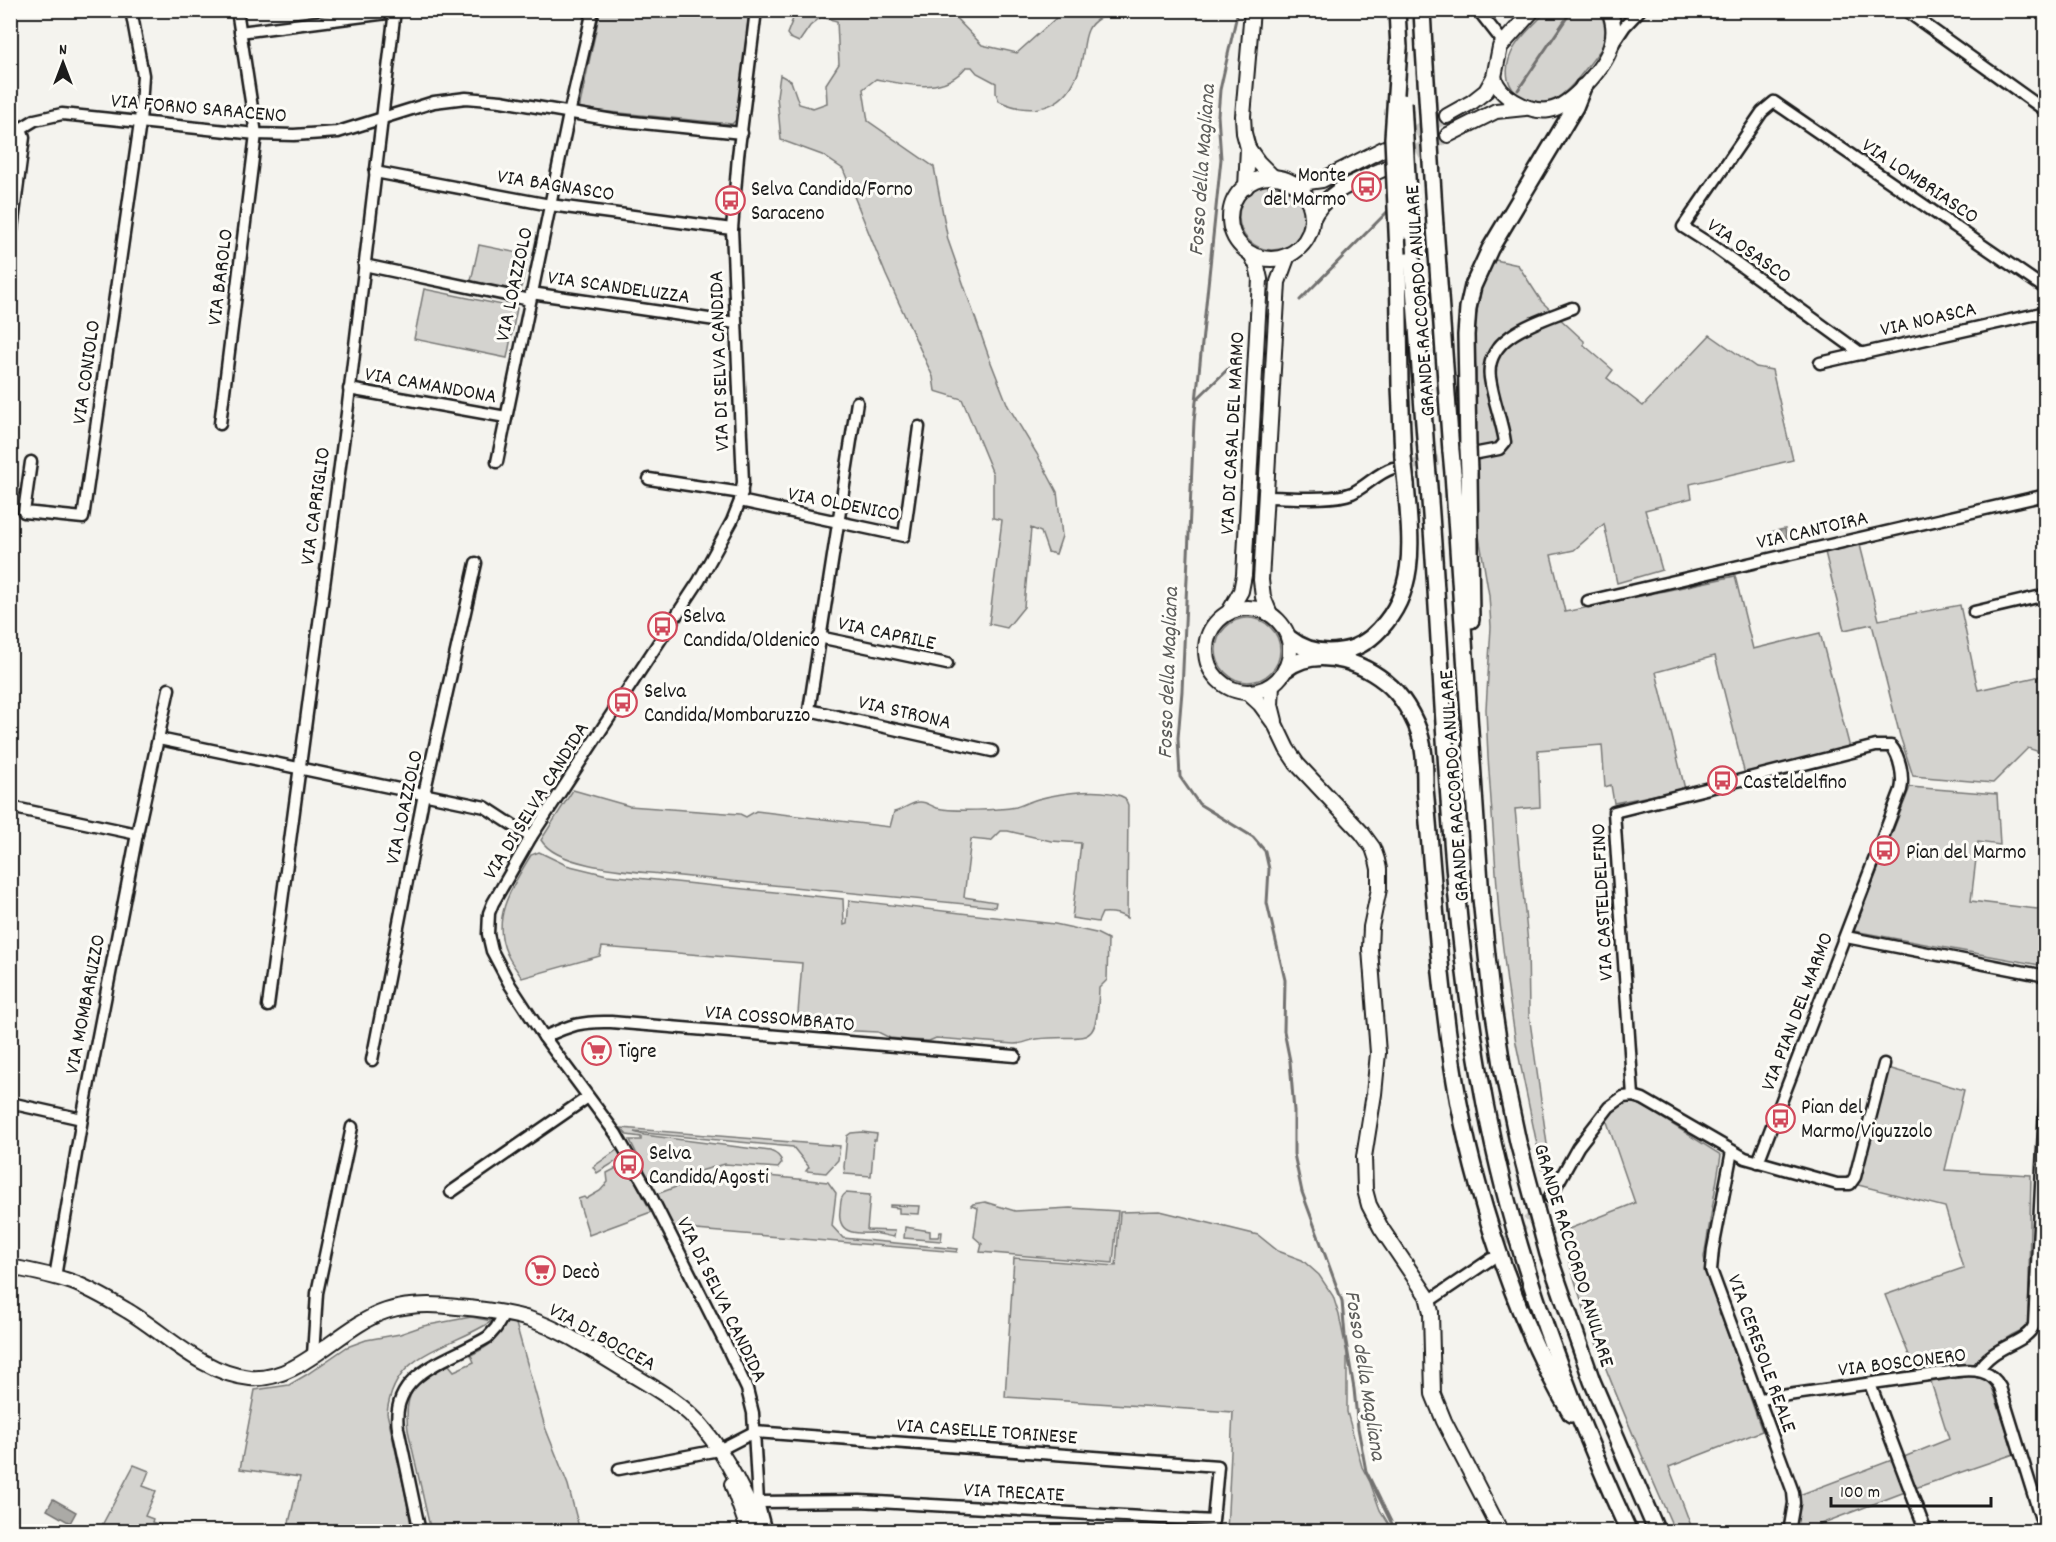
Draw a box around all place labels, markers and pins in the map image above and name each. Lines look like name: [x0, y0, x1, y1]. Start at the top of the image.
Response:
place label: Monte del Marmo: [1263, 162, 1346, 216]
bus stop icon: Monte del Marmo: [1351, 170, 1383, 202]
place label: Selva Candida/Forno Saraceno: [751, 176, 913, 230]
bus stop icon: Selva Candida/Forno Saraceno: [714, 184, 746, 216]
place label: Selva Candida/Oldenico: [683, 603, 820, 657]
bus stop icon: Selva Candida/Oldenico: [646, 611, 678, 643]
place label: Selva Candida/Mombaruzzo: [644, 678, 810, 732]
bus stop icon: Selva Candida/Mombaruzzo: [607, 686, 639, 718]
bus stop icon: Casteldelfino: [1706, 765, 1738, 797]
place label: Casteldelfino: [1743, 769, 1847, 799]
bus stop icon: Pian del Marmo: [1869, 835, 1901, 867]
place label: Pian del Marmo: [1906, 839, 2026, 869]
supermarket icon: Tigre: [581, 1034, 613, 1066]
place label: Tigre: [618, 1038, 656, 1068]
place label: Pian del Marmo/Viguzzolo: [1801, 1094, 1933, 1148]
bus stop icon: Pian del Marmo/Viguzzolo: [1764, 1102, 1796, 1134]
place label: Selva Candida/Agosti: [649, 1140, 769, 1194]
bus stop icon: Selva Candida/Agosti: [612, 1148, 644, 1180]
supermarket icon: Decò: [525, 1255, 557, 1287]
place label: Decò: [562, 1259, 600, 1289]

